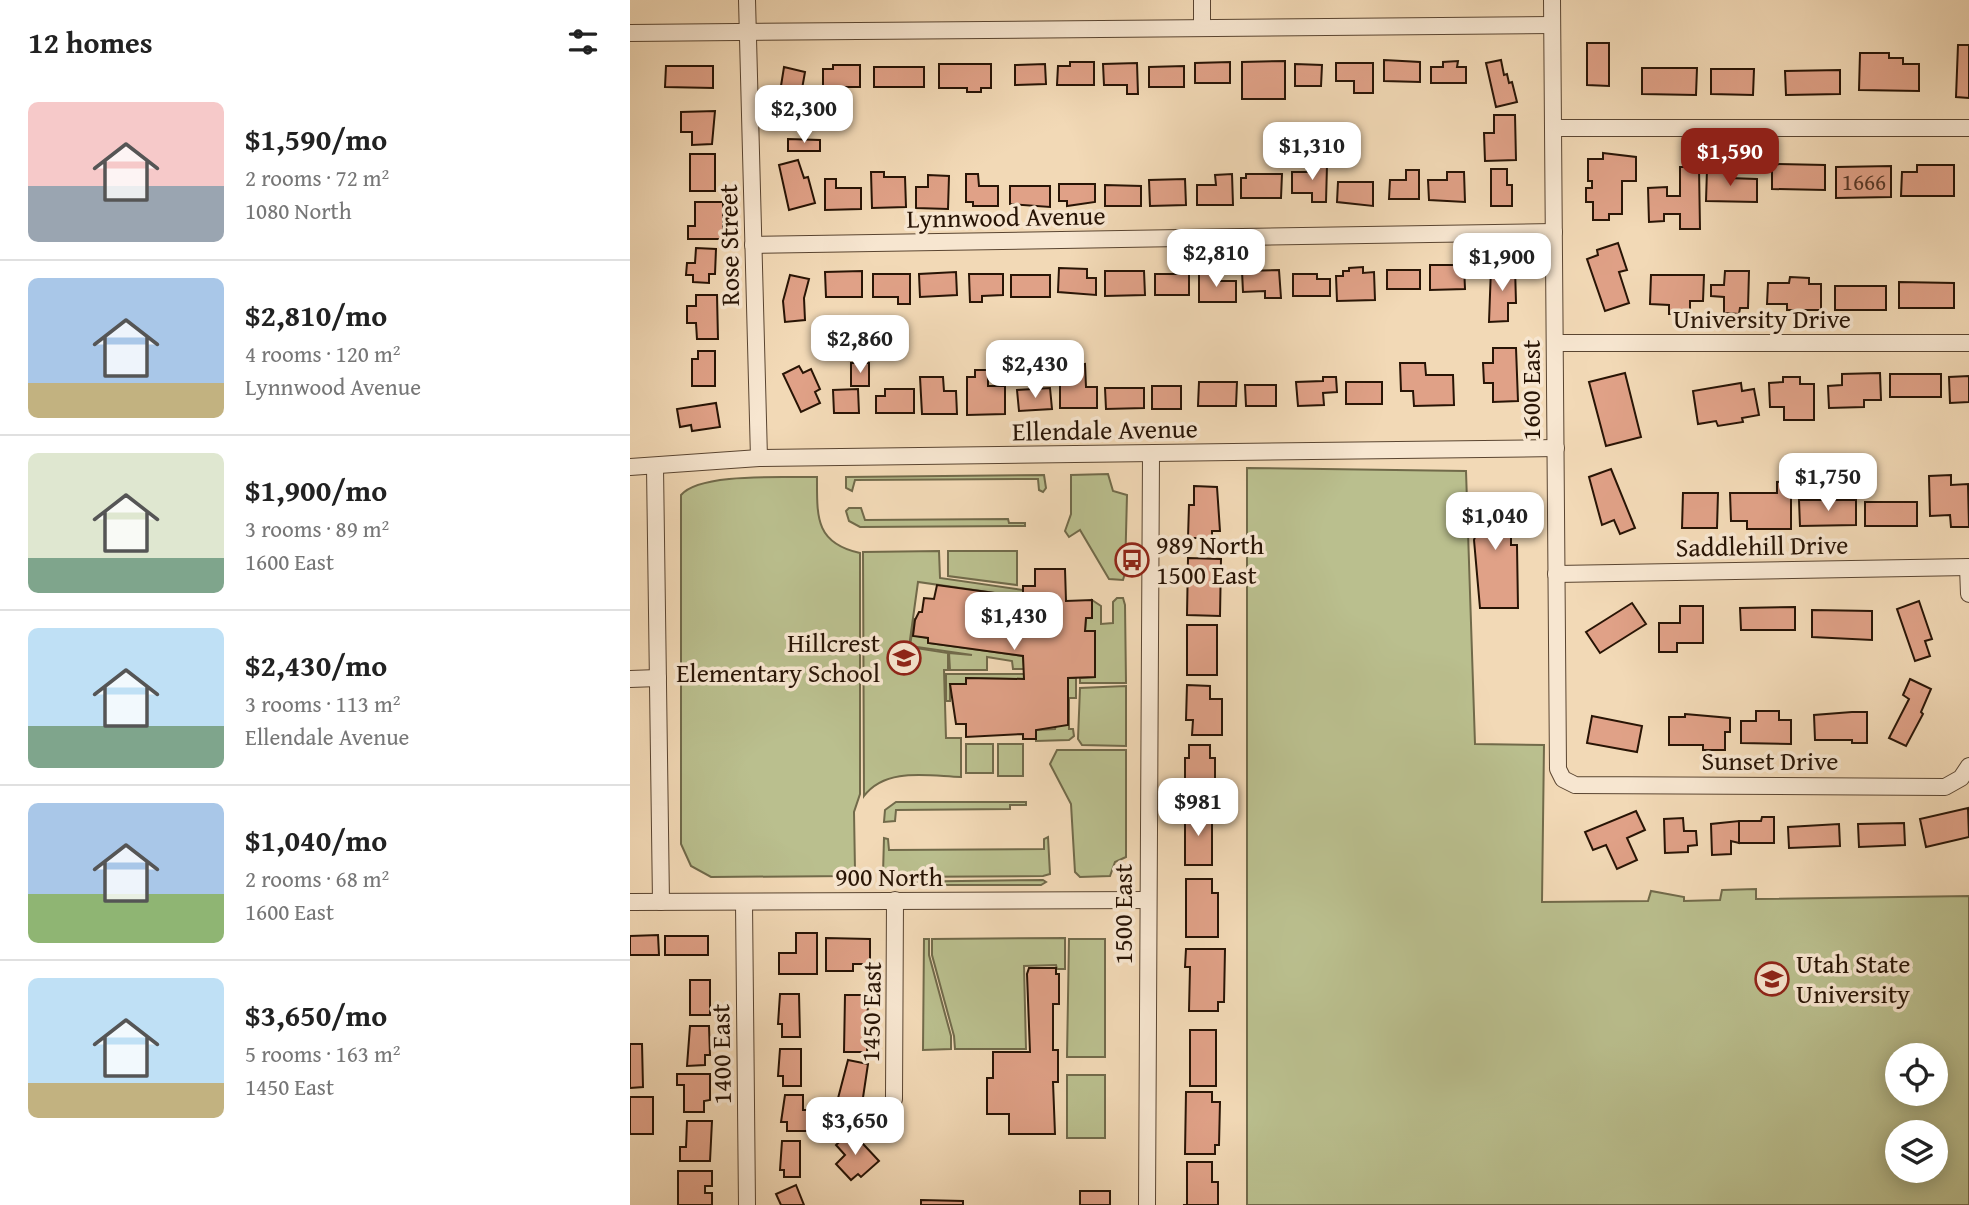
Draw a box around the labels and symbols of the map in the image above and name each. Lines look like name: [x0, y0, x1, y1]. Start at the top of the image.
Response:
pin: $2,300: [747, 86, 861, 145]
pin: $1,310: [1255, 122, 1369, 182]
pin: $1,590: [1673, 128, 1787, 188]
house number: 1666: [1842, 165, 1886, 198]
street label: Rose Street: [708, 184, 749, 306]
street label: Lynnwood Avenue: [906, 195, 1106, 238]
pin: $2,810: [1159, 230, 1273, 289]
pin: $1,900: [1445, 233, 1559, 293]
street label: University Drive: [1673, 299, 1851, 338]
pin: $2,860: [803, 316, 917, 375]
pin: $2,430: [978, 340, 1092, 400]
street label: 1600 East: [1511, 340, 1550, 440]
street label: Ellendale Avenue: [1012, 408, 1198, 451]
pin: $1,750: [1771, 454, 1885, 513]
pin: $1,040: [1438, 492, 1552, 552]
street label: Saddlehill Drive: [1675, 524, 1849, 567]
place label: 989 North 1500 East: [1156, 525, 1264, 594]
bus stop icon: 989 North 1500 East: [1113, 541, 1151, 579]
pin: $1,430: [957, 592, 1071, 652]
place label: Hillcrest Elementary School: [676, 623, 880, 692]
school or university icon: Hillcrest Elementary School: [885, 639, 923, 677]
street label: Sunset Drive: [1701, 741, 1839, 780]
pin: $981: [1157, 778, 1239, 838]
street label: 900 North: [835, 857, 943, 896]
street label: 1500 East: [1103, 864, 1142, 964]
place label: Utah State University: [1796, 944, 1910, 1013]
school or university icon: Utah State University: [1753, 960, 1791, 998]
street label: 1450 East: [850, 961, 891, 1063]
street label: 1400 East: [700, 1003, 741, 1105]
pin: $3,650: [798, 1098, 912, 1157]

